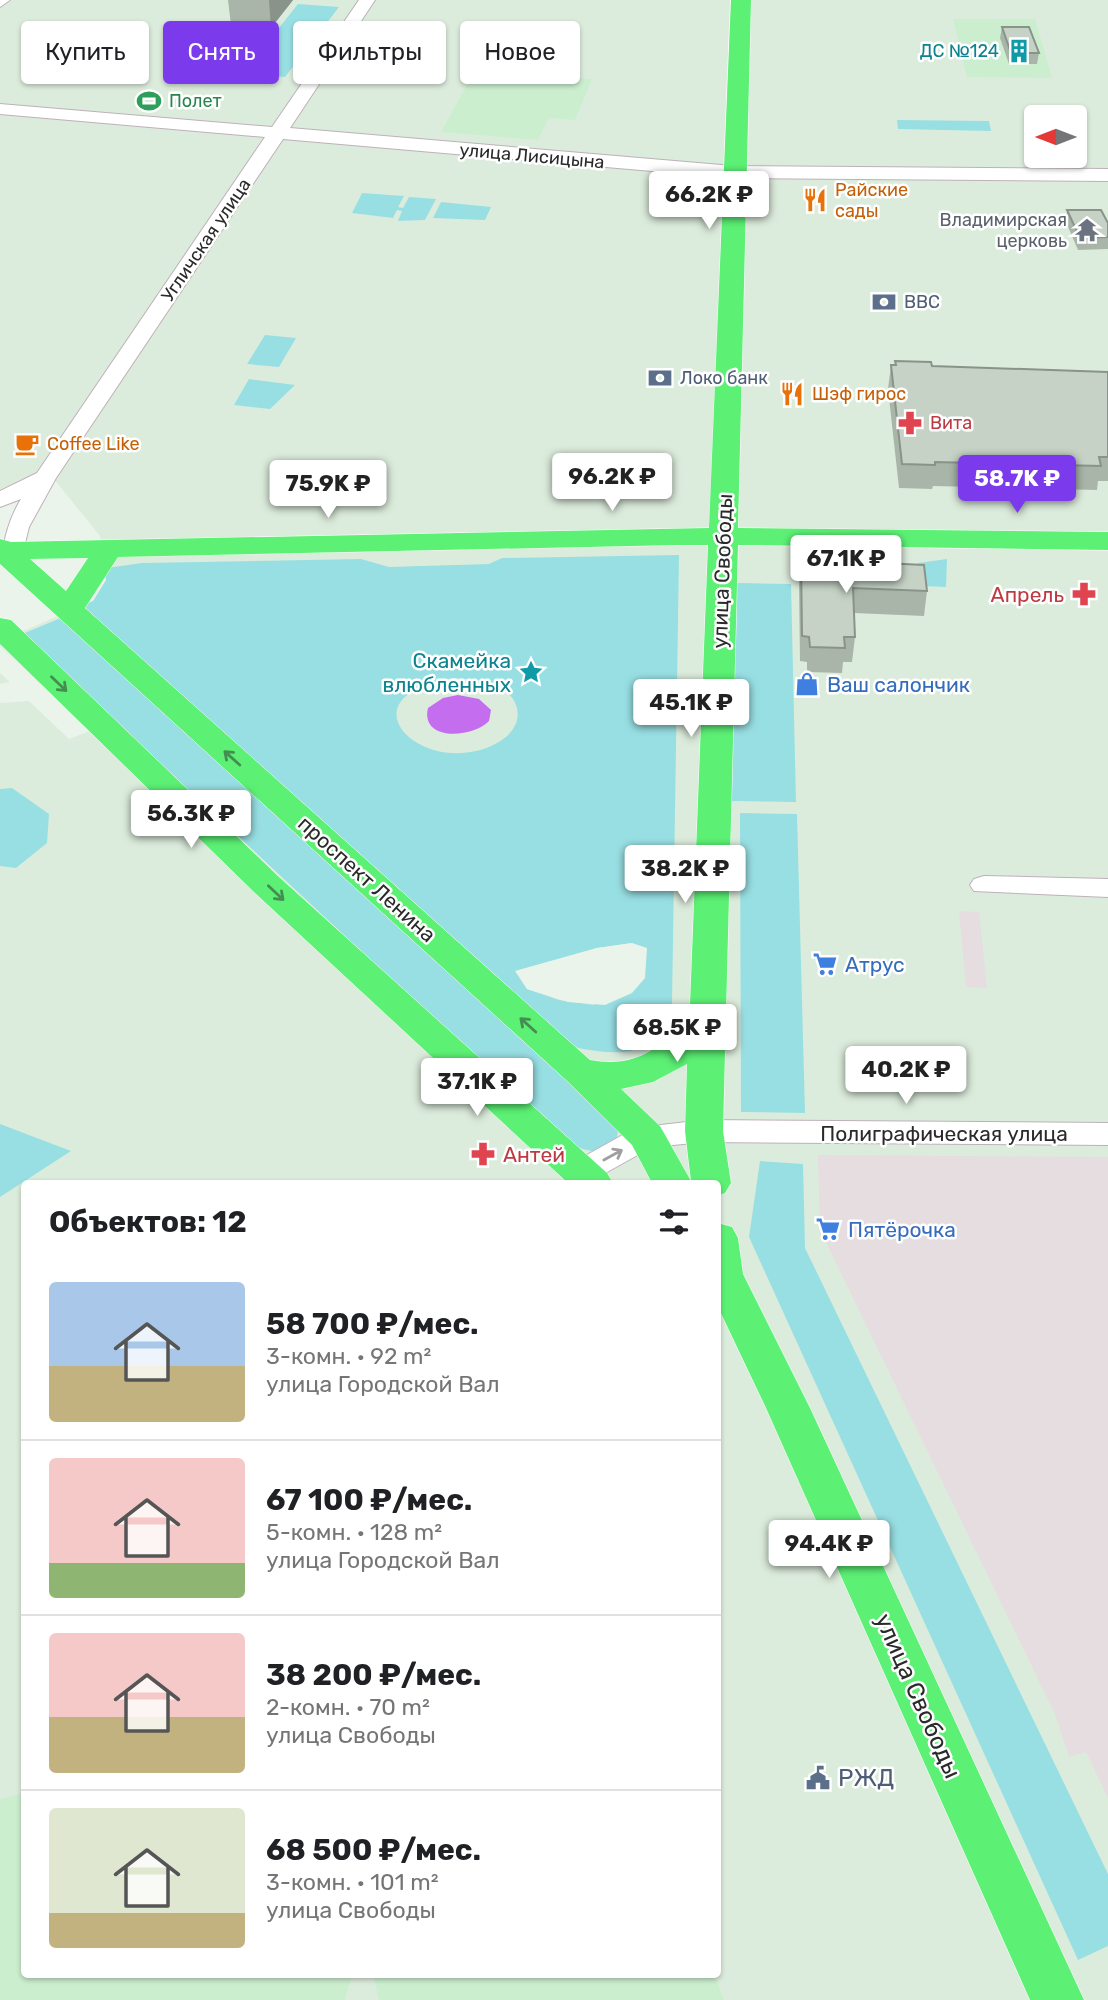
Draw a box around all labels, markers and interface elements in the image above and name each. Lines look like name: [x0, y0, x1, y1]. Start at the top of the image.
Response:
chip: Купить: [21, 21, 149, 84]
chip: Снять: [163, 21, 279, 84]
chip: Фильтры: [293, 21, 446, 84]
chip: Новое: [460, 21, 580, 84]
building icon: ДС №124: [1005, 37, 1033, 65]
place label: ДС №124: [920, 40, 999, 62]
sports icon: Полет: [135, 87, 163, 115]
place label: Полет: [169, 90, 222, 112]
north arrow: [1024, 105, 1087, 168]
map controls: [1024, 105, 1087, 168]
street label: улица Лисицына: [459, 139, 605, 173]
pin: 66.2K ₽: [644, 172, 774, 231]
street label: Угличская улица: [157, 174, 255, 306]
place label: Райские сады: [835, 179, 908, 222]
text: 66.2K ₽: [665, 180, 753, 208]
restaurant icon: Райские сады: [801, 186, 829, 214]
place label: Владимирская церковь: [940, 209, 1067, 252]
temple icon: Владимирская церковь: [1073, 216, 1101, 244]
bank icon: ВВС: [870, 288, 898, 316]
place label: ВВС: [904, 291, 940, 313]
bank icon: Локо банк: [646, 364, 674, 392]
place label: Локо банк: [680, 367, 768, 389]
restaurant icon: Шэф гирос: [778, 380, 806, 408]
place label: Шэф гирос: [812, 383, 906, 405]
pharmacy icon: Вита: [896, 409, 924, 437]
place label: Вита: [930, 412, 972, 434]
cafe icon: Coffee Like: [13, 430, 41, 458]
place label: Coffee Like: [47, 433, 139, 455]
pin: 96.2K ₽: [547, 454, 677, 513]
pin: 58.7K ₽: [952, 456, 1082, 515]
pin: 75.9K ₽: [263, 461, 393, 520]
text: 96.2K ₽: [568, 462, 656, 490]
text: 58.7K ₽: [974, 464, 1060, 492]
text: 75.9K ₽: [286, 469, 370, 497]
street label: улица Свободы: [707, 493, 737, 649]
pin: 67.1K ₽: [781, 536, 911, 595]
text: 67.1K ₽: [806, 544, 886, 572]
pharmacy icon: Апрель: [1070, 580, 1098, 608]
place label: Апрель: [991, 582, 1064, 607]
place label: Скамейка влюбленных: [382, 648, 511, 697]
place icon: Скамейка влюбленных: [517, 658, 545, 686]
shop icon: Ваш салончик: [793, 670, 821, 698]
place label: Ваш салончик: [827, 672, 970, 697]
one-way arrow: [50, 675, 67, 692]
pin: 45.1K ₽: [626, 680, 756, 739]
text: 45.1K ₽: [649, 688, 733, 716]
one-way arrow: [224, 749, 241, 766]
pin: 56.3K ₽: [126, 790, 256, 850]
text: 56.3K ₽: [147, 799, 235, 827]
street label: проспект Ленина: [293, 811, 441, 947]
pin: 38.2K ₽: [620, 846, 750, 905]
text: 38.2K ₽: [641, 854, 729, 882]
one-way arrow: [267, 884, 284, 901]
supermarket icon: Атрус: [811, 950, 839, 978]
place label: Атрус: [845, 952, 905, 977]
pin: 68.5K ₽: [612, 1004, 742, 1064]
text: 68.5K ₽: [633, 1013, 721, 1041]
one-way arrow: [519, 1017, 537, 1033]
pin: 40.2K ₽: [841, 1046, 971, 1106]
text: 40.2K ₽: [861, 1055, 951, 1083]
pin: 37.1K ₽: [412, 1058, 542, 1118]
text: 37.1K ₽: [437, 1067, 517, 1095]
street label: Полиграфическая улица: [820, 1121, 1068, 1146]
pharmacy icon: Антей: [469, 1140, 497, 1168]
place label: Антей: [503, 1142, 565, 1167]
one-way arrow: [602, 1148, 622, 1162]
icon: filters: [655, 1203, 693, 1241]
text: Объектов: 12: [49, 1204, 247, 1240]
supermarket icon: Пятёрочка: [814, 1215, 842, 1243]
place label: Пятёрочка: [848, 1217, 956, 1242]
text: 58 700 ₽/мес.: [266, 1306, 479, 1342]
icon: home: [105, 1310, 189, 1394]
text: 3-комн. · 92 m²: [266, 1342, 431, 1370]
text: улица Городской Вал: [266, 1370, 500, 1398]
text: 67 100 ₽/мес.: [266, 1482, 472, 1518]
icon: home: [105, 1486, 189, 1570]
text: 5-комн. · 128 m²: [266, 1518, 442, 1546]
pin: 94.4K ₽: [764, 1520, 894, 1580]
text: 94.4K ₽: [785, 1529, 873, 1557]
text: улица Городской Вал: [266, 1546, 500, 1574]
street label: улица Свободы: [869, 1609, 967, 1783]
text: 38 200 ₽/мес.: [266, 1657, 481, 1693]
icon: home: [105, 1661, 189, 1745]
text: 2-комн. · 70 m²: [266, 1693, 430, 1721]
text: улица Свободы: [266, 1721, 436, 1749]
public building icon: РЖД: [804, 1764, 832, 1792]
place label: РЖД: [838, 1764, 894, 1792]
text: 68 500 ₽/мес.: [266, 1832, 481, 1868]
icon: home: [105, 1836, 189, 1920]
text: 3-комн. · 101 m²: [266, 1868, 439, 1896]
text: улица Свободы: [266, 1896, 436, 1924]

